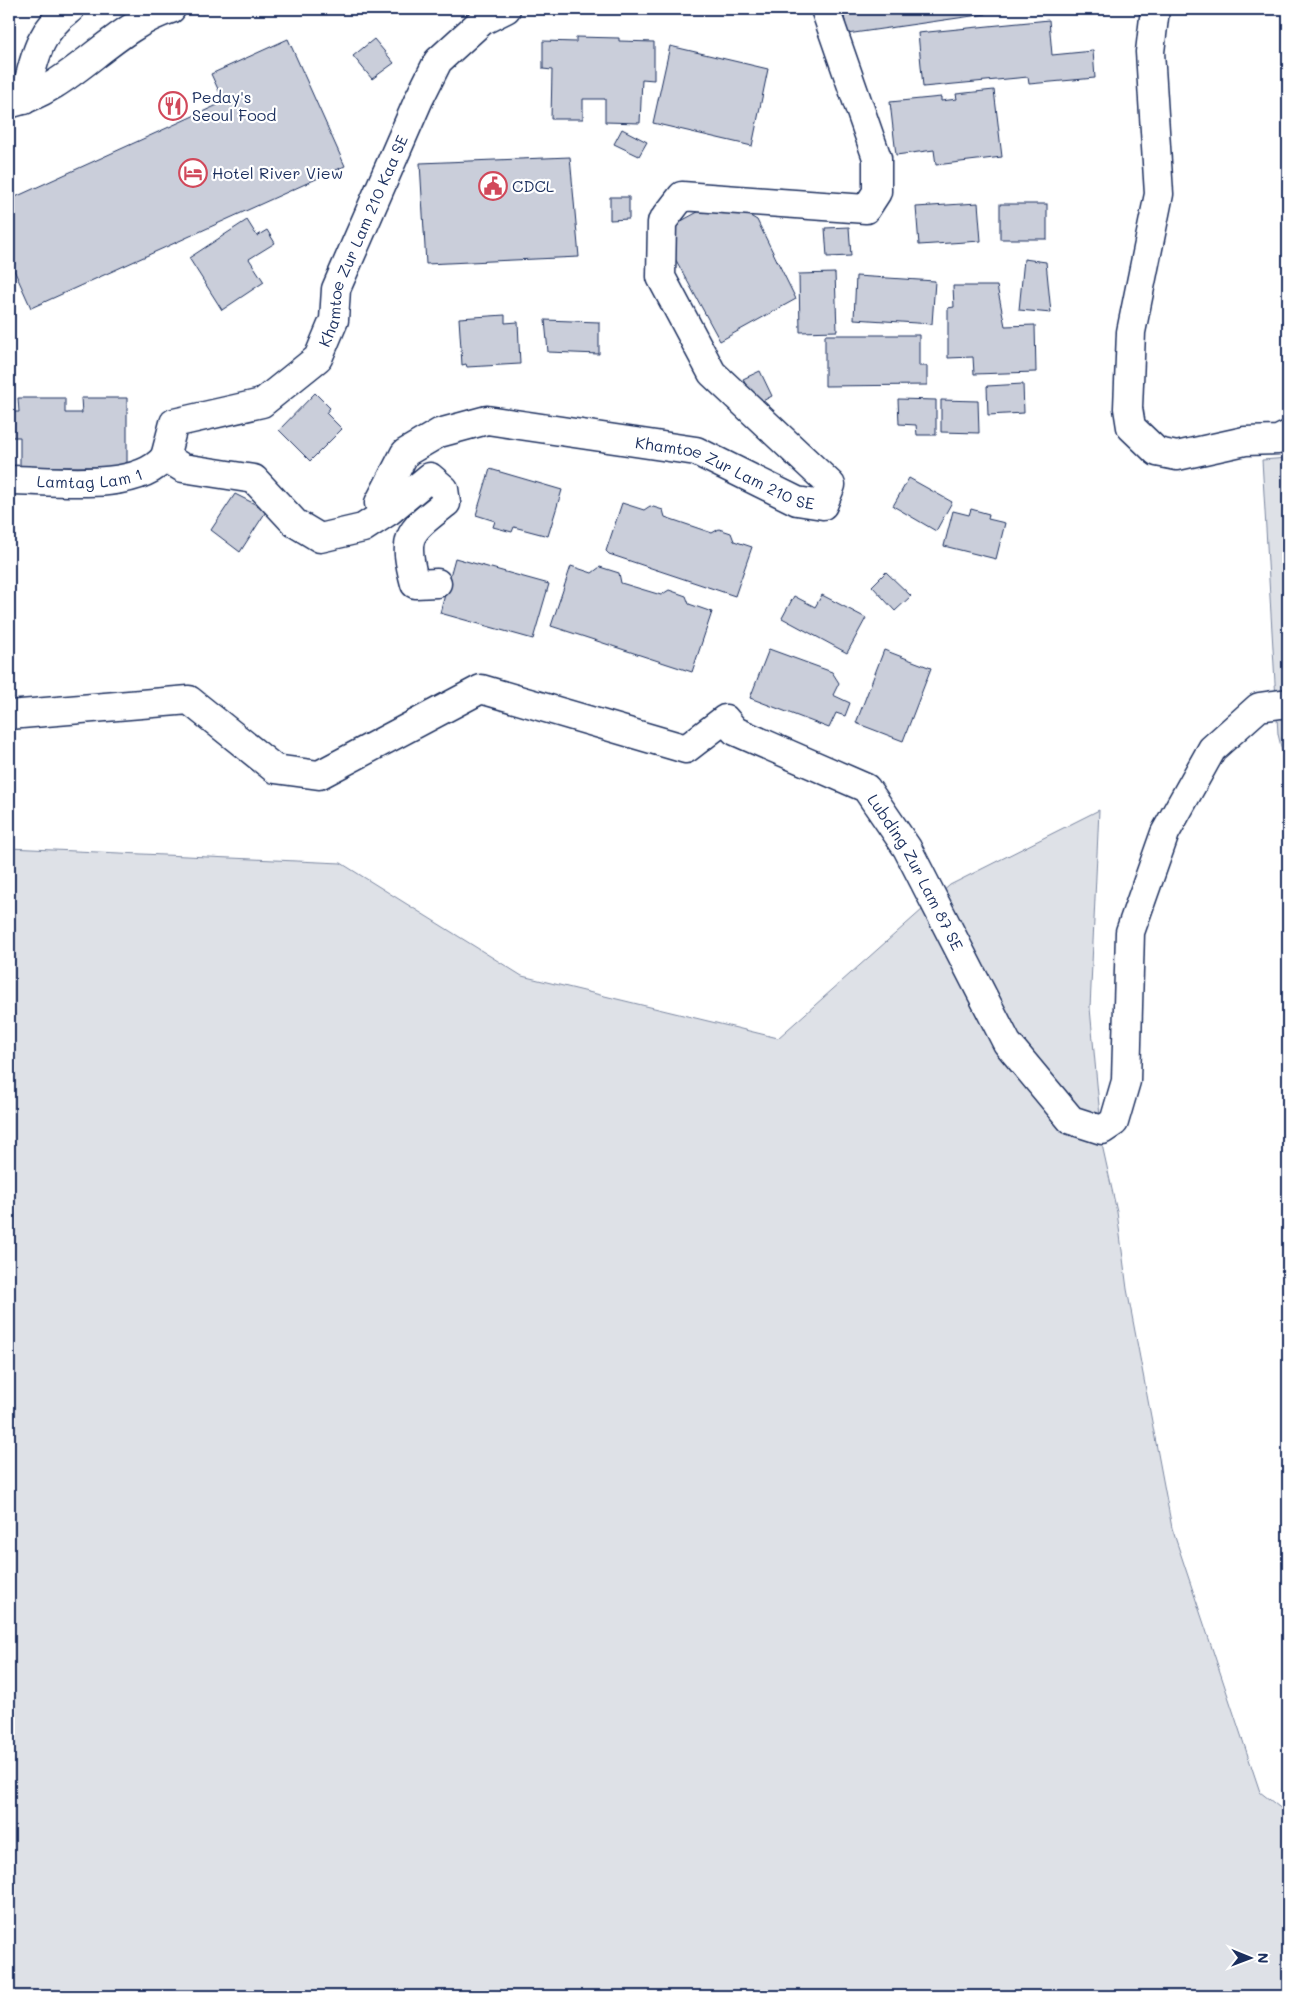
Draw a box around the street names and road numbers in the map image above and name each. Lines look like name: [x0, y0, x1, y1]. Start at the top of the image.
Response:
street label: Khamtoe Zur Lam 210 Kaa SE: [313, 132, 412, 350]
street label: Khamtoe Zur Lam 210 SE: [634, 431, 816, 514]
street label: Lamtag Lam 1: [36, 463, 145, 492]
street label: Lubding Zur Lam 87 SE: [863, 790, 969, 954]

